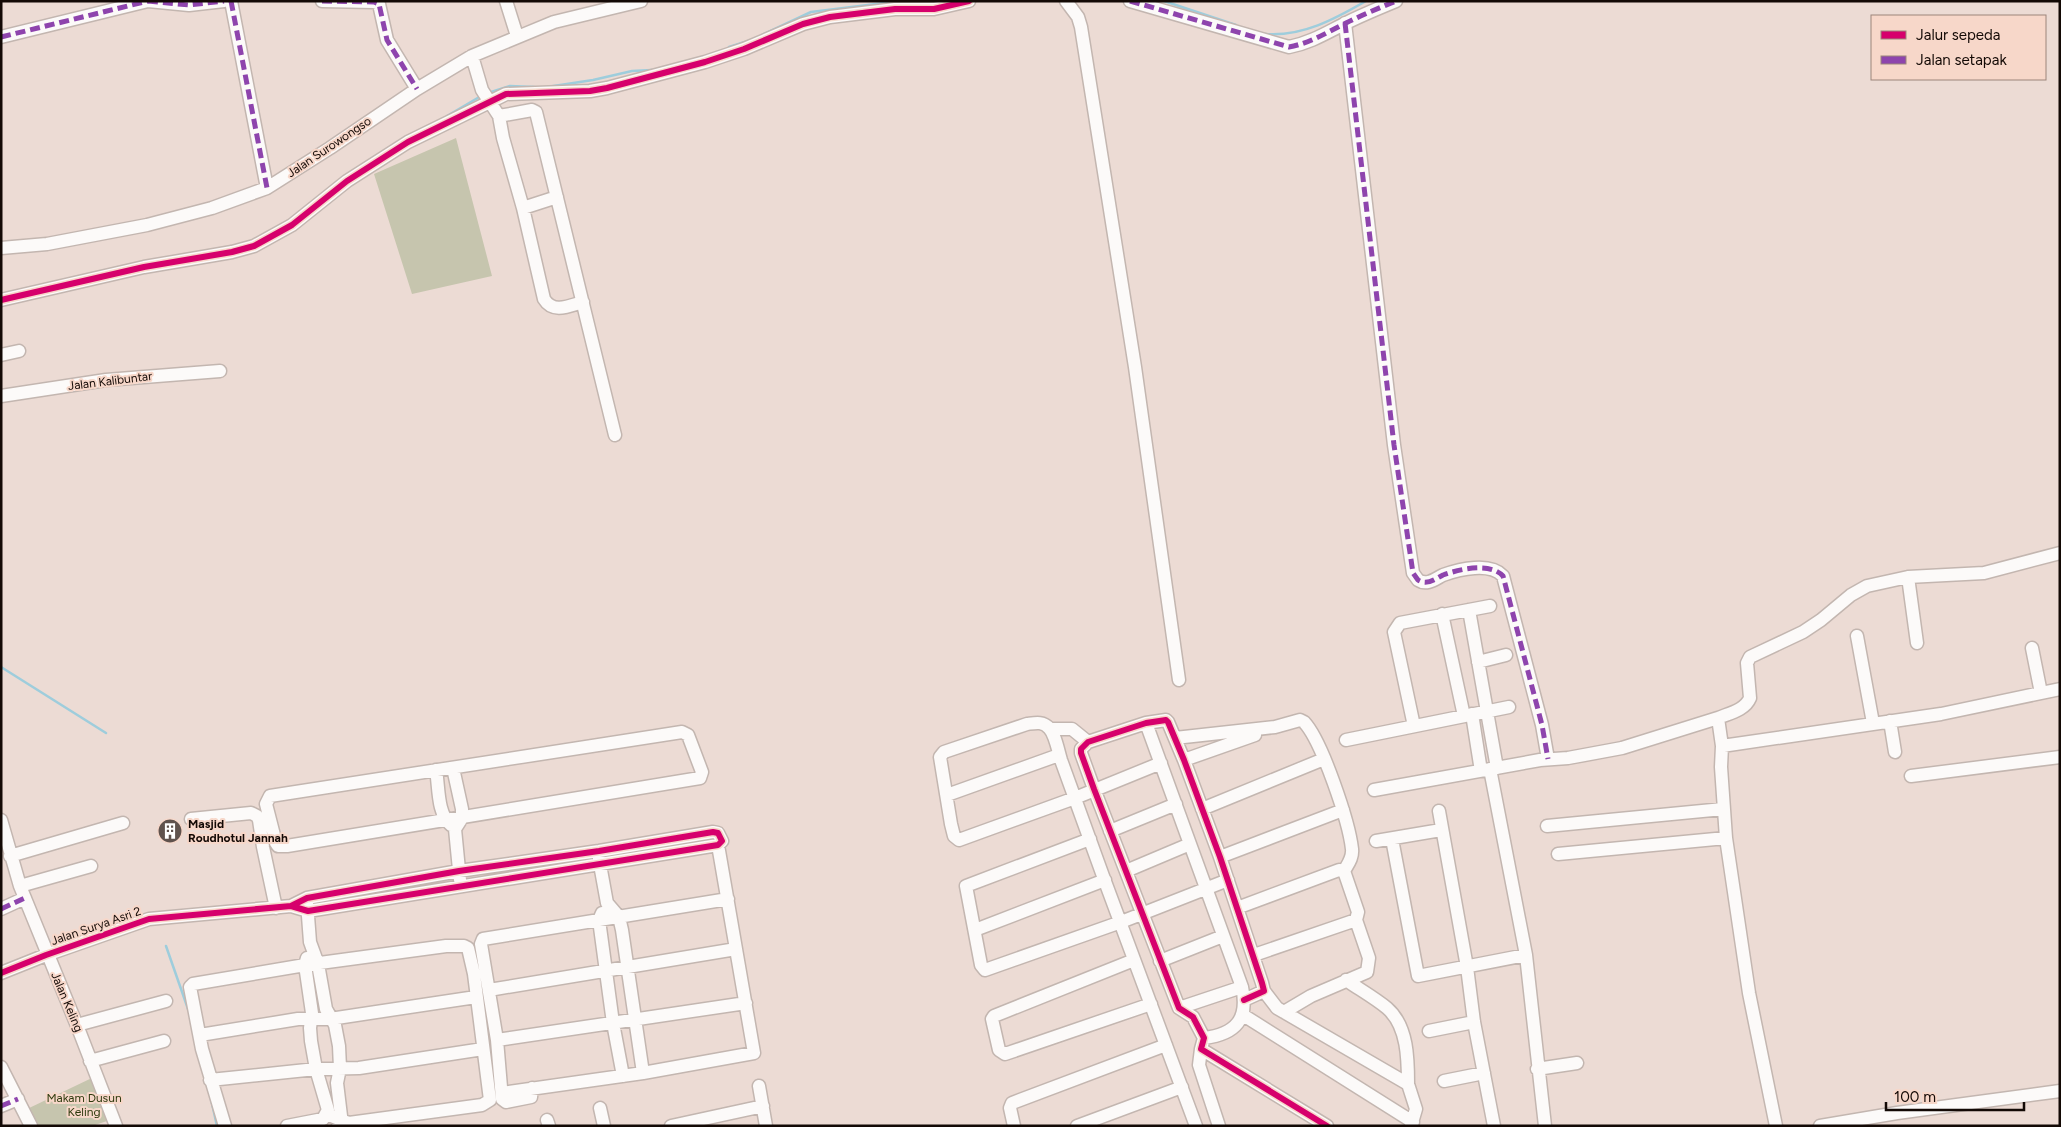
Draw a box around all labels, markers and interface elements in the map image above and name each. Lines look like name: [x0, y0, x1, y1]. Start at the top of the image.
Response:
legend: [1871, 15, 2046, 80]
text: Jalur sepeda: [1916, 26, 2001, 44]
text: Jalan setapak: [1916, 51, 2007, 69]
street label: Jalan Surowongso: [284, 114, 374, 180]
street label: Jalan Kalibuntar: [67, 369, 153, 393]
place label: Masjid Roudhotul Jannah: [188, 817, 288, 845]
building icon: Masjid Roudhotul Jannah: [157, 818, 183, 844]
street label: Jalan Surya Asri 2: [49, 904, 143, 948]
street label: Jalan Keling: [48, 970, 86, 1034]
scale bar: [1886, 1080, 2024, 1112]
text: 100 m: [1894, 1088, 1936, 1106]
park label: Makam Dusun Keling: [46, 1091, 122, 1119]

